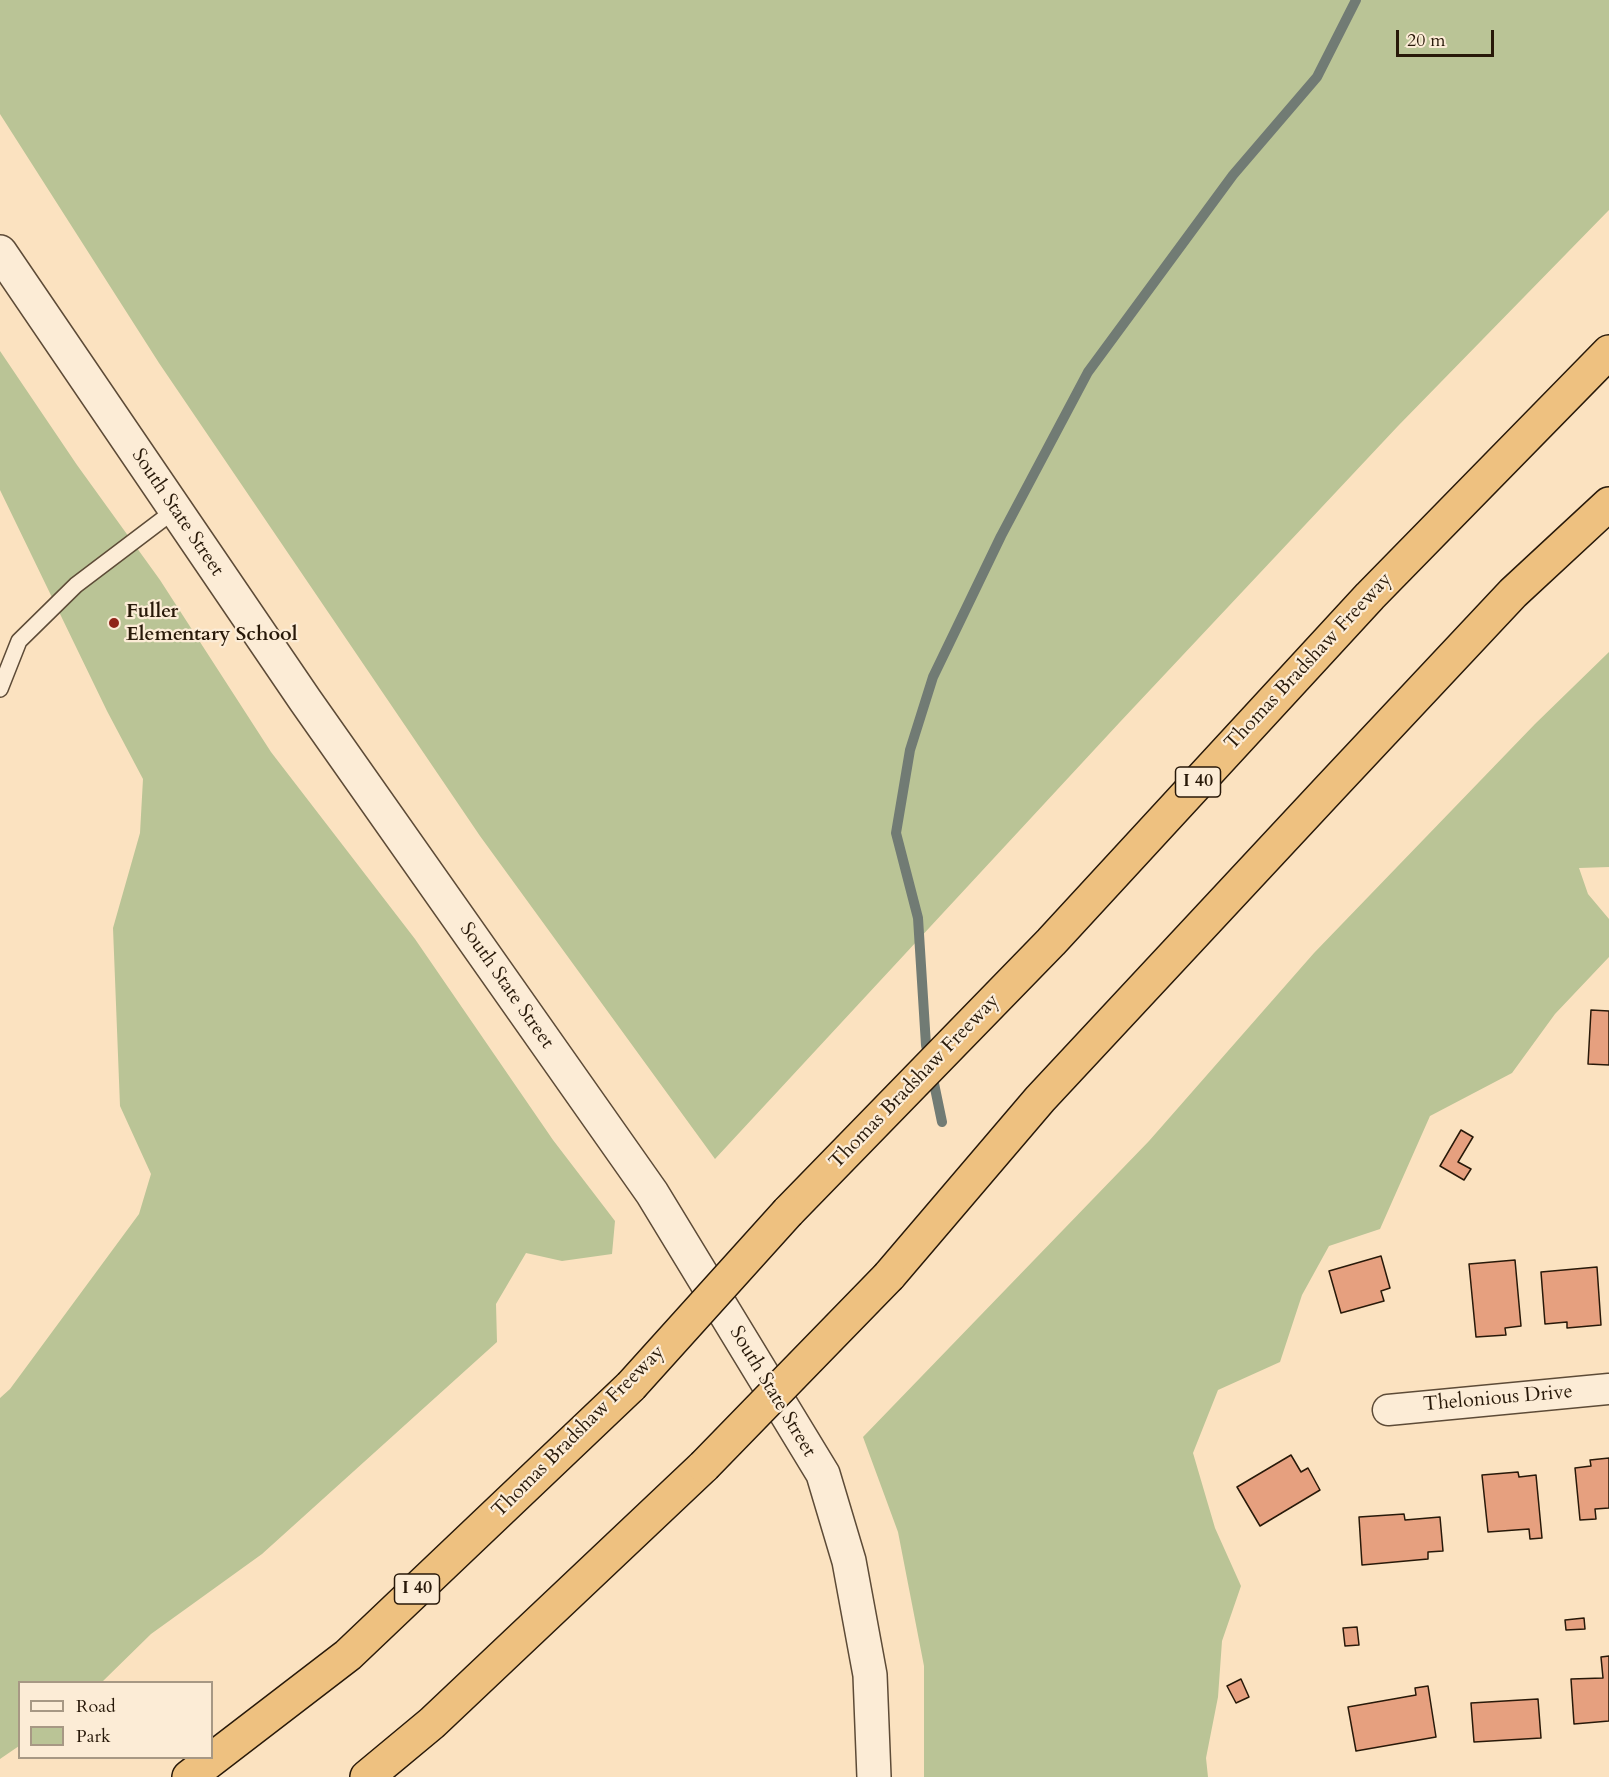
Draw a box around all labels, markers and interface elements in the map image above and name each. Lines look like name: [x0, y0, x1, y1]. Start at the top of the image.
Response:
scale bar: [1399, 18, 1496, 56]
text: 20 m: [1407, 28, 1446, 53]
street label: South State Street: [126, 445, 228, 581]
street label: Thomas Bradshaw Freeway: [1220, 568, 1398, 756]
place label: Fuller Elementary School: [126, 600, 298, 647]
marker: Fuller Elementary School: [107, 616, 121, 630]
road number: I 40: [1176, 767, 1220, 797]
street label: South State Street: [454, 918, 558, 1054]
street label: Thomas Bradshaw Freeway: [825, 989, 1005, 1175]
street label: South State Street: [724, 1322, 820, 1462]
street label: Thomas Bradshaw Freeway: [488, 1341, 670, 1523]
street label: Thelonious Drive: [1422, 1381, 1574, 1417]
road number: I 40: [394, 1574, 440, 1604]
legend: [18, 1681, 213, 1759]
text: Road: [76, 1694, 116, 1719]
text: Park: [76, 1724, 111, 1749]

